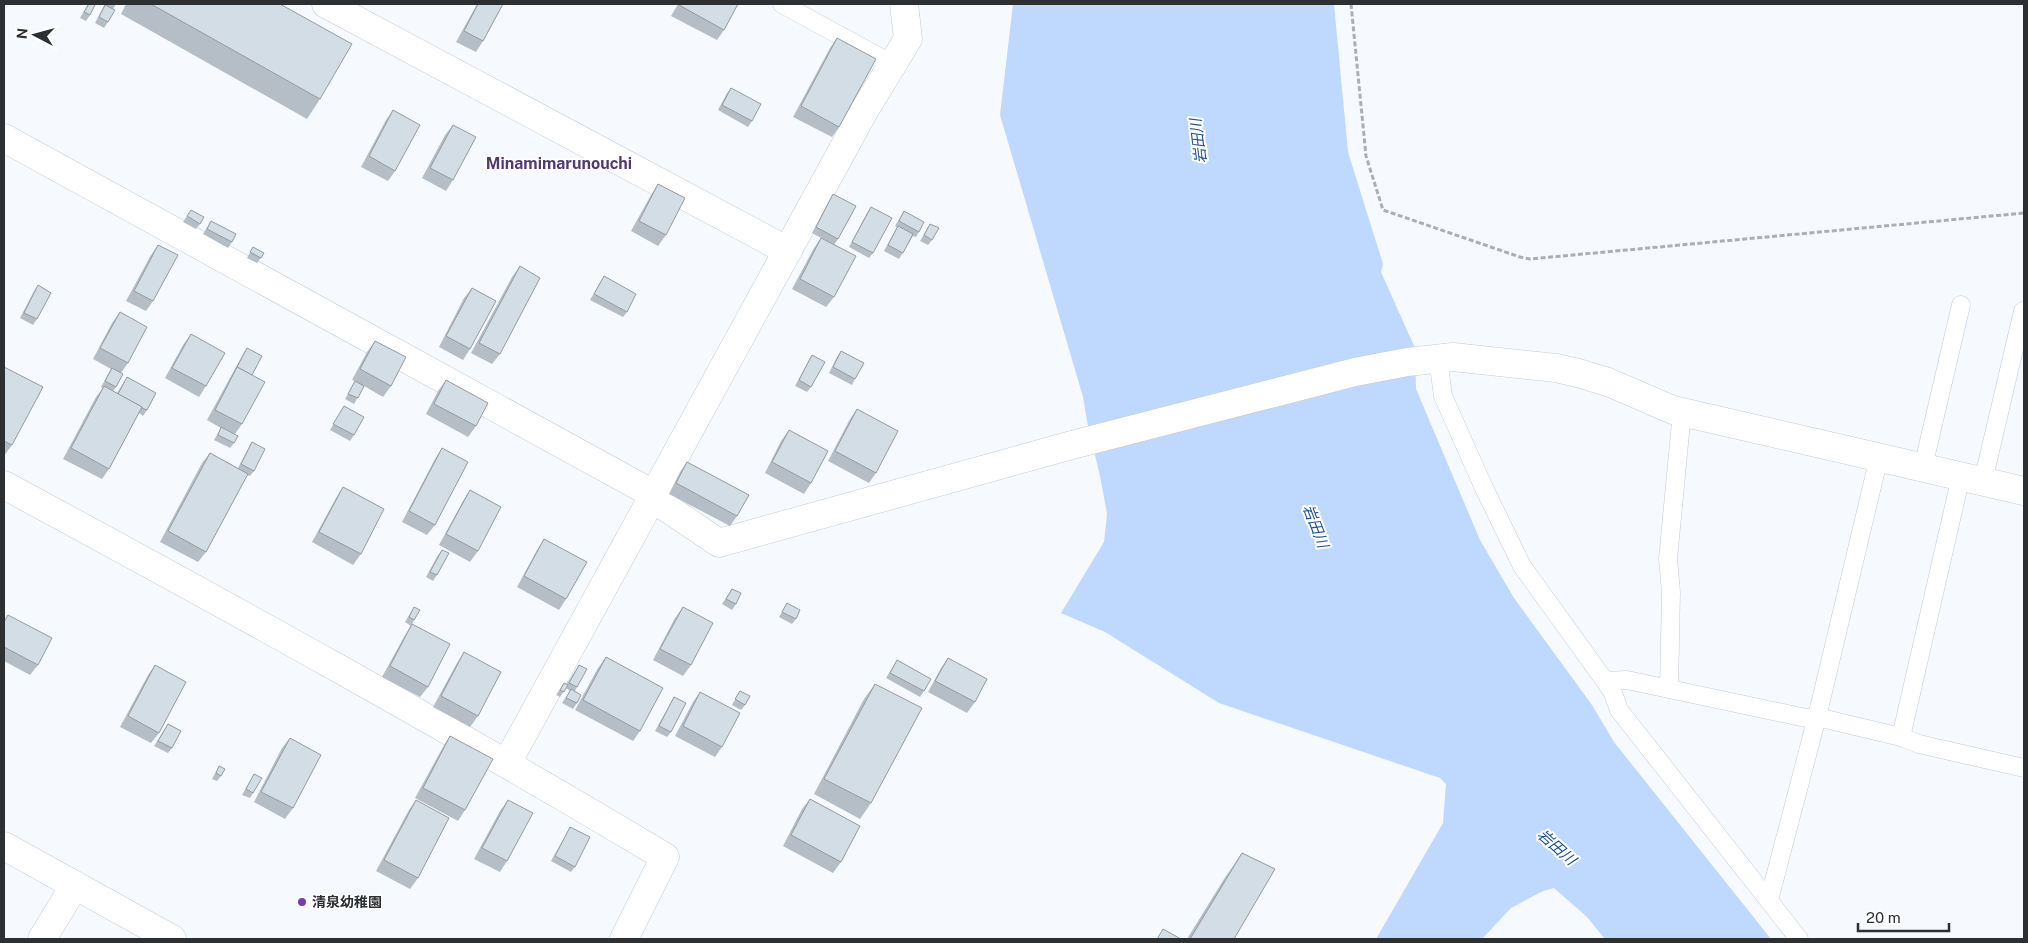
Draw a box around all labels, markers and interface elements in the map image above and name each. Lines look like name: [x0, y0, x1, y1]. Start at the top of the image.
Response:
north arrow: [10, 10, 60, 60]
text: N: [14, 27, 31, 40]
water label: 岩田川: [1187, 116, 1209, 164]
district label: Minamimarunouchi: [486, 154, 632, 173]
water label: 岩田川: [1300, 502, 1333, 552]
water label: 岩田川: [1535, 826, 1581, 870]
place label: 清泉幼稚園: [312, 894, 382, 910]
marker: 清泉幼稚園: [296, 896, 308, 908]
scale bar: [1858, 900, 1949, 932]
text: 20 m: [1866, 909, 1901, 926]

